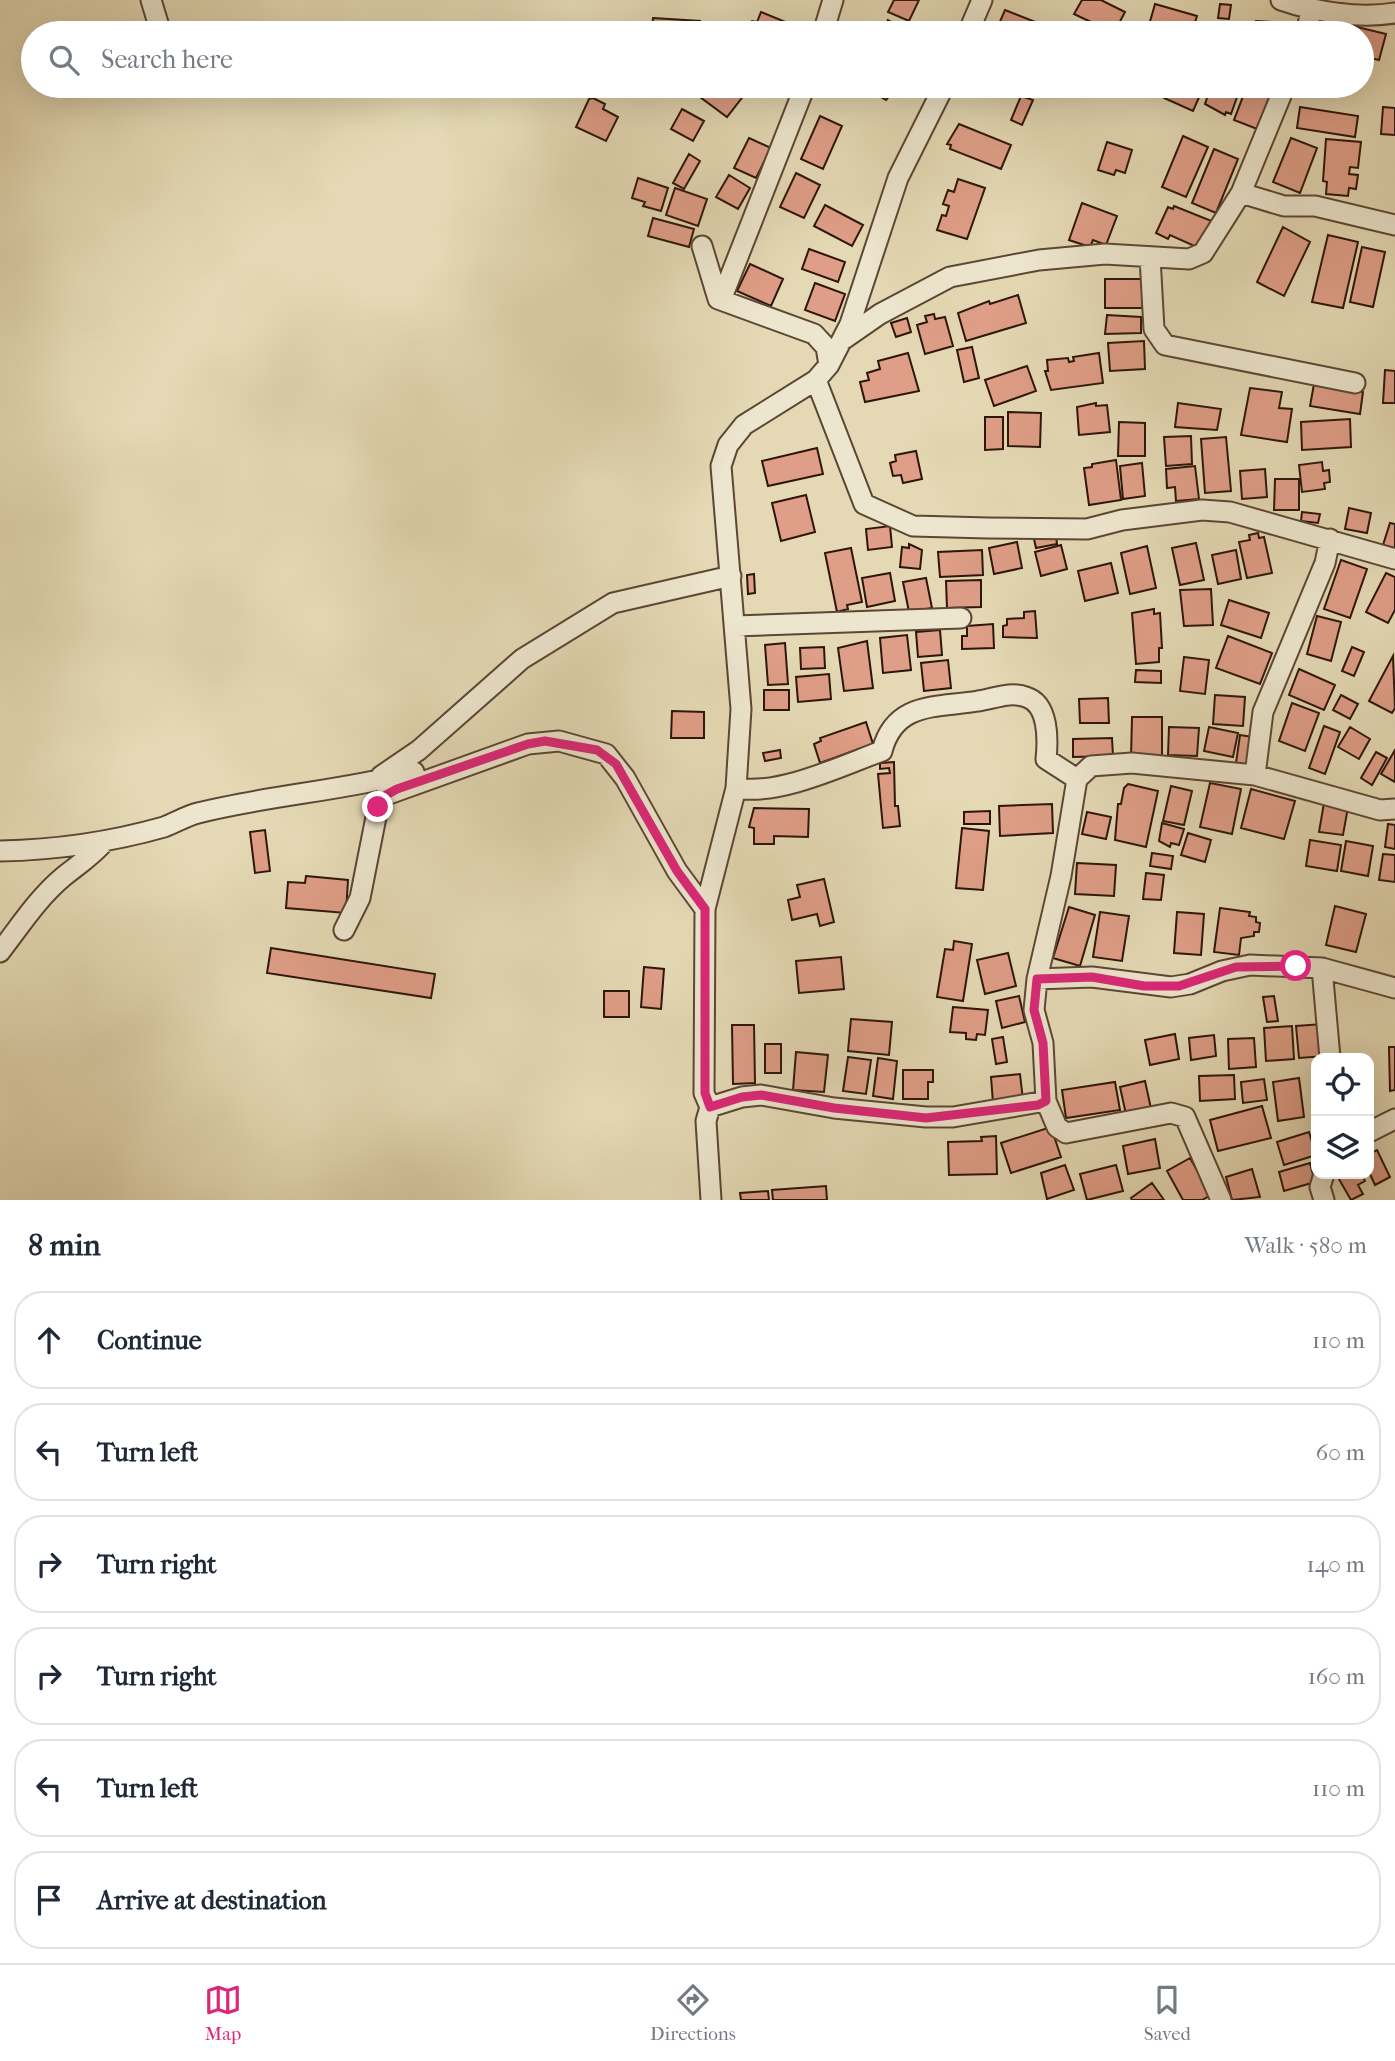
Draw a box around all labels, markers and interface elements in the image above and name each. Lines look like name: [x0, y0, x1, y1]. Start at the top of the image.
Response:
search box: [21, 21, 1374, 98]
icon: search: [45, 41, 83, 79]
text: Search here: [101, 44, 233, 75]
route end: [362, 791, 393, 822]
route start: [1280, 950, 1311, 981]
map controls: [1311, 1053, 1374, 1179]
button: locate: [1311, 1053, 1374, 1116]
button: layers: [1311, 1116, 1374, 1179]
text: 8 min: [28, 1228, 101, 1263]
text: Walk · 580 m: [1244, 1232, 1367, 1259]
icon: ahead: [30, 1321, 68, 1359]
text: Continue: [97, 1325, 202, 1356]
text: 110 m: [1312, 1327, 1365, 1354]
icon: left: [30, 1433, 68, 1471]
text: Turn left: [97, 1437, 198, 1468]
text: 60 m: [1316, 1439, 1365, 1466]
icon: right: [30, 1545, 68, 1583]
text: Turn right: [97, 1549, 217, 1580]
text: 140 m: [1306, 1551, 1365, 1578]
icon: right: [30, 1657, 68, 1695]
text: Turn right: [97, 1661, 217, 1692]
text: 160 m: [1308, 1663, 1365, 1690]
icon: left: [30, 1769, 68, 1807]
text: Turn left: [97, 1773, 198, 1804]
text: 110 m: [1312, 1775, 1365, 1802]
icon: arrive: [30, 1881, 68, 1919]
text: Arrive at destination: [97, 1885, 327, 1916]
tab: Map: [204, 1981, 242, 2045]
tab: Directions: [650, 1981, 736, 2045]
tab: Saved: [1144, 1981, 1191, 2045]

